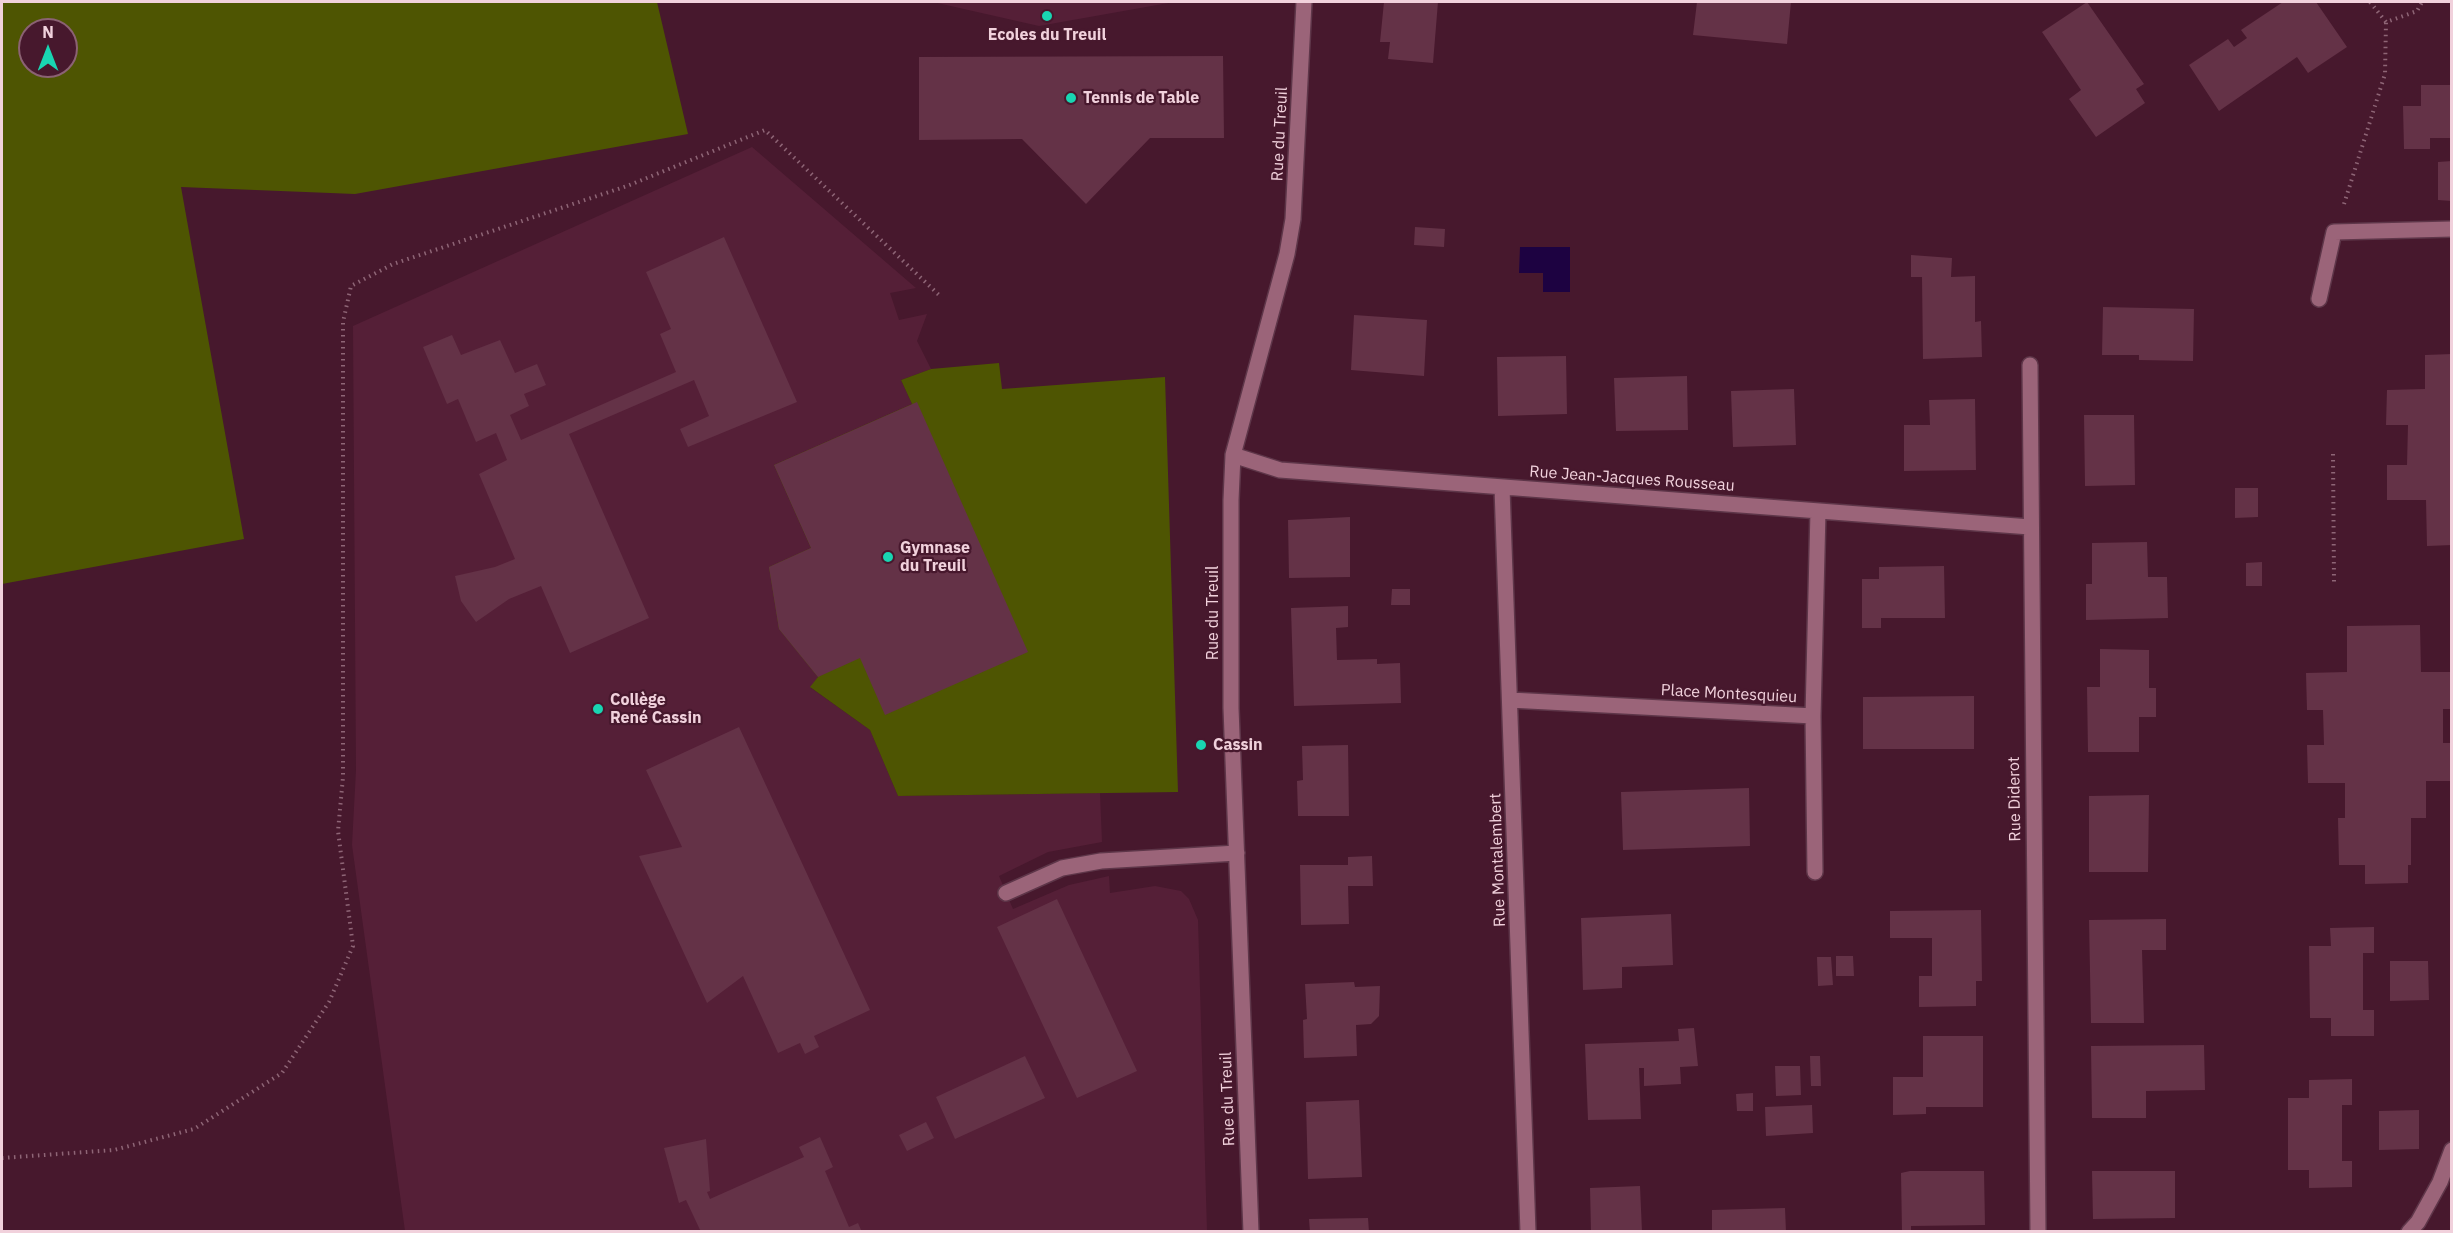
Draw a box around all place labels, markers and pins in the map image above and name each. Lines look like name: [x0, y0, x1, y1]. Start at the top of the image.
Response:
marker: Ecoles du Treuil: [1040, 9, 1054, 23]
place label: Ecoles du Treuil: [988, 25, 1106, 45]
place label: Tennis de Table: [1083, 88, 1199, 108]
marker: Tennis de Table: [1064, 91, 1078, 105]
place label: Gymnase du Treuil: [900, 538, 970, 576]
marker: Gymnase du Treuil: [881, 550, 895, 564]
place label: Collège René Cassin: [610, 690, 701, 728]
marker: Collège René Cassin: [591, 702, 605, 716]
place label: Cassin: [1213, 735, 1263, 755]
marker: Cassin: [1194, 738, 1208, 752]

